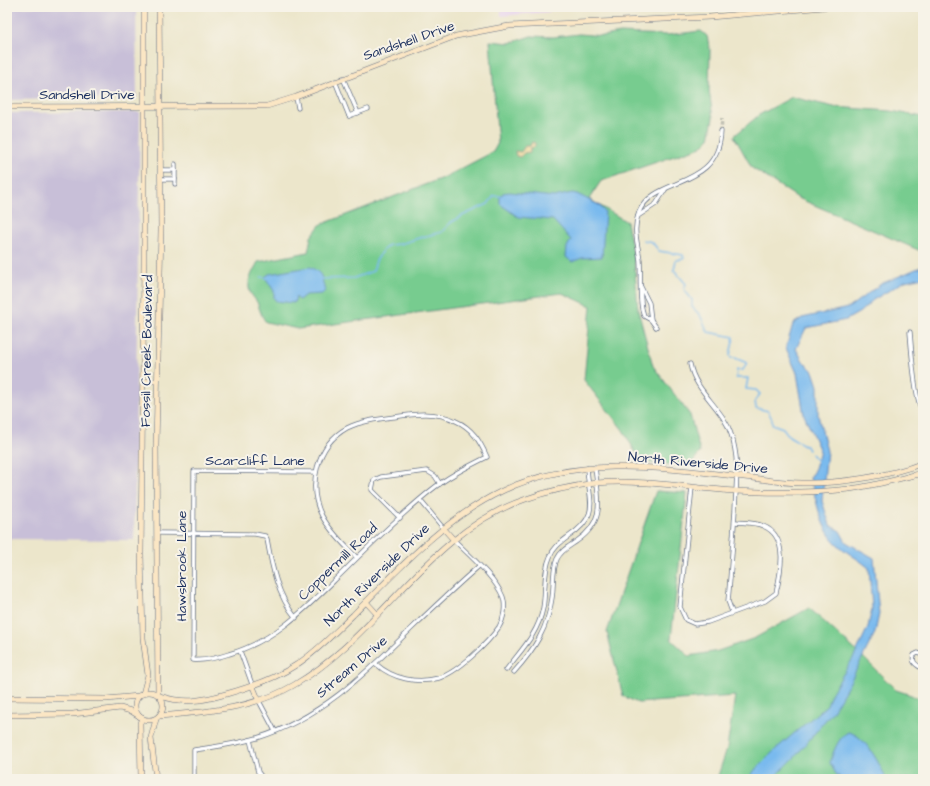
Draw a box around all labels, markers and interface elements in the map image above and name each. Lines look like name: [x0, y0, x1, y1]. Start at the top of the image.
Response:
street label: Sandshell Drive: [361, 16, 458, 66]
street label: Sandshell Drive: [39, 85, 135, 105]
street label: Fossil Creek Boulevard: [136, 275, 158, 427]
street label: North Riverside Drive: [627, 447, 769, 479]
street label: Scarcliff Lane: [205, 451, 305, 471]
street label: Hawsbrook Lane: [172, 510, 192, 621]
street label: Coppermill Road: [294, 519, 382, 605]
street label: North Riverside Drive: [320, 519, 435, 631]
street label: Stream Drive: [312, 631, 392, 703]

